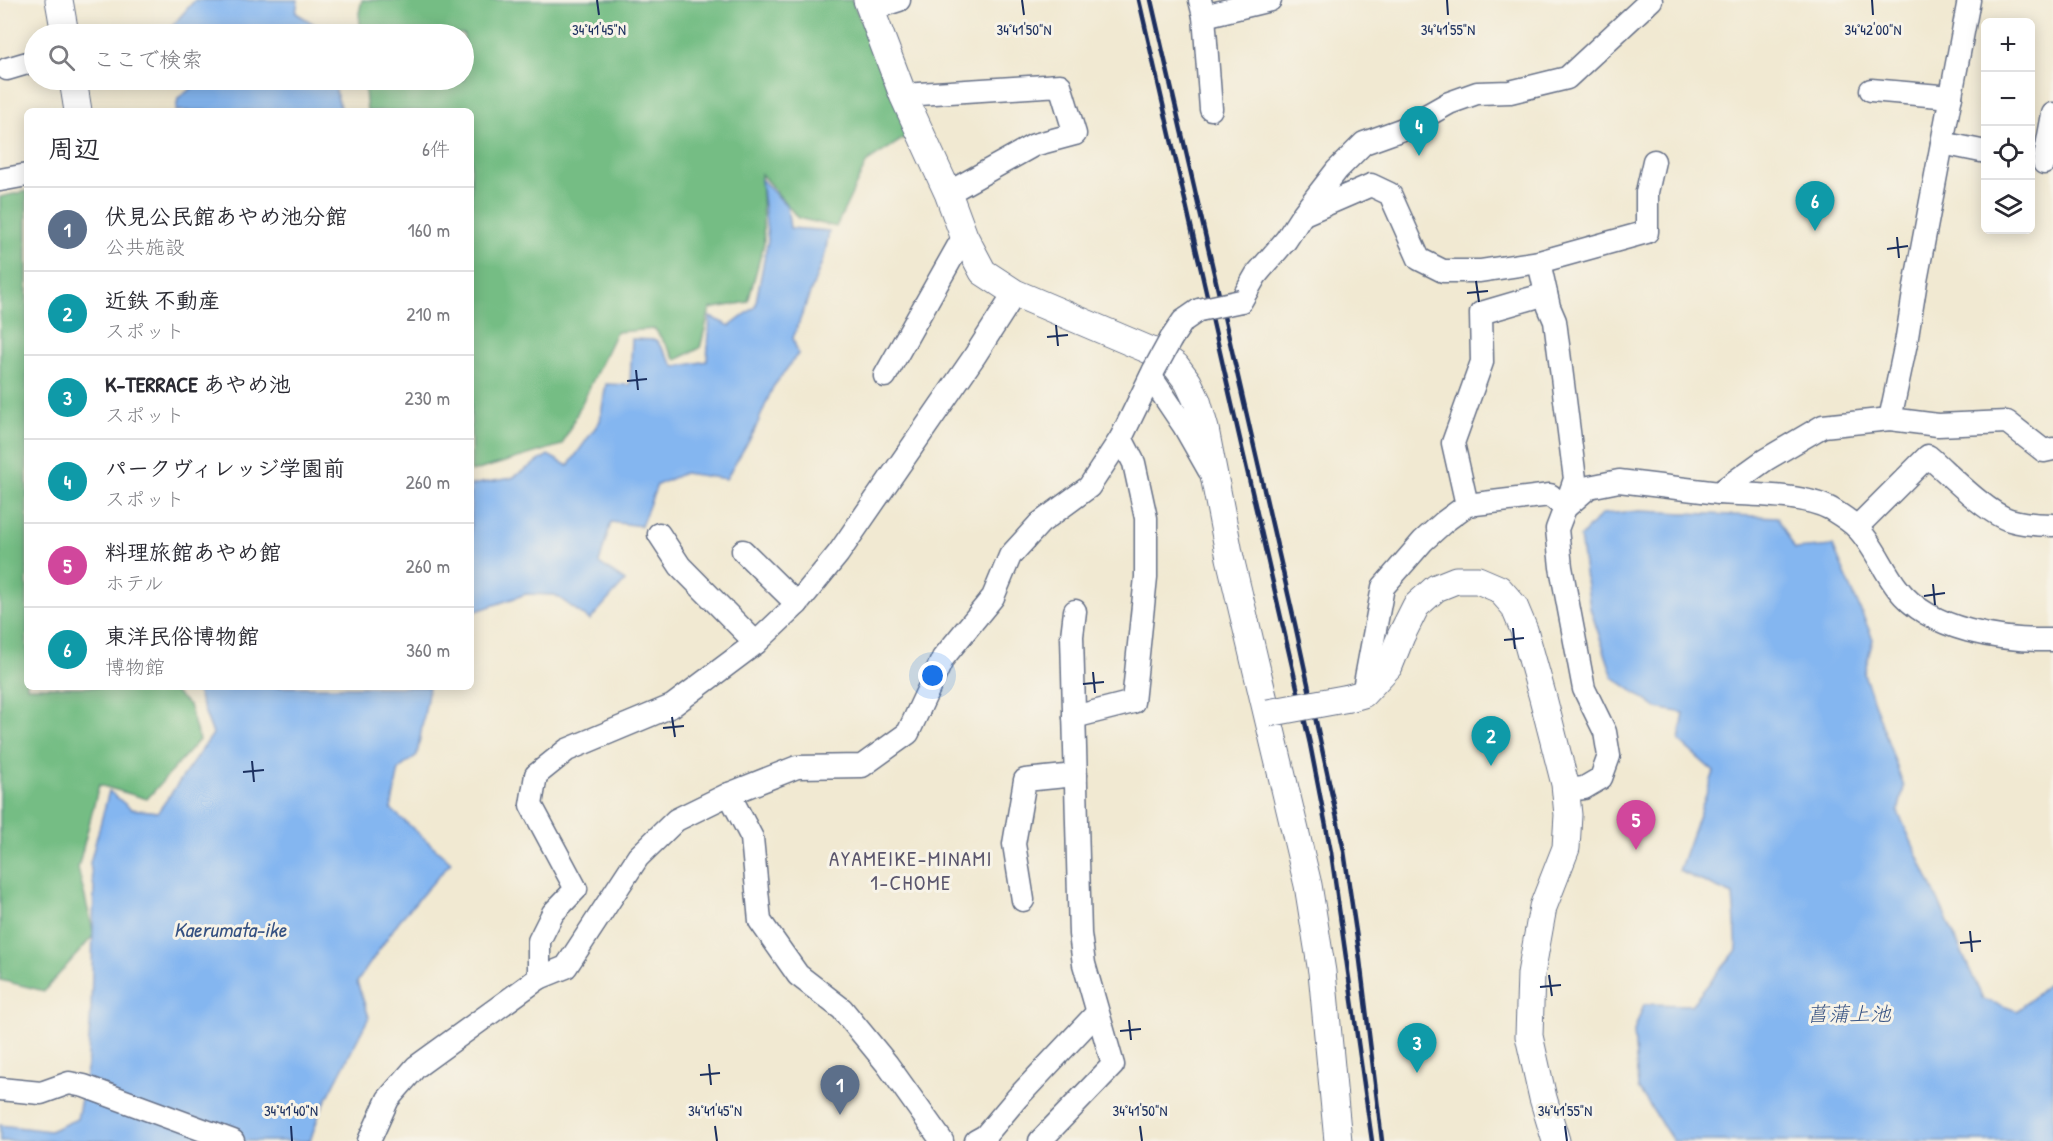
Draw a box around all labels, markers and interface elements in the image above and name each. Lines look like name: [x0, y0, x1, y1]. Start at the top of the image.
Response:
map controls: [1981, 18, 2035, 234]
button: +: [1981, 18, 2035, 72]
text: 34°41'45"N: [572, 19, 626, 40]
text: 34°41'50"N: [997, 19, 1051, 40]
text: 34°41'55"N: [1421, 19, 1475, 40]
text: 34°42'00"N: [1845, 19, 1901, 40]
search box: [24, 24, 474, 90]
icon: search: [45, 41, 78, 74]
text: ここで検索: [93, 44, 203, 74]
button: −: [1981, 72, 2035, 126]
pin: 4: [1400, 106, 1438, 156]
button: locate: [1981, 126, 2035, 180]
text: 周辺: [48, 131, 100, 166]
text: 6件: [422, 135, 450, 162]
button: layers: [1981, 180, 2035, 234]
pin: 6: [1796, 182, 1834, 231]
text: 伏見公民館あやめ池分館: [105, 201, 347, 231]
text: 1: [64, 216, 71, 243]
text: 160 m: [408, 216, 450, 243]
text: 公共施設: [105, 233, 185, 260]
text: 近鉄 不動産: [105, 285, 220, 315]
text: 2: [63, 300, 72, 327]
text: 210 m: [406, 300, 450, 327]
text: スポット: [105, 317, 185, 344]
text: K-TERRACE あやめ池: [105, 369, 291, 399]
text: 3: [63, 384, 72, 411]
text: 230 m: [405, 384, 450, 411]
text: スポット: [105, 401, 185, 428]
text: パークヴィレッジ学園前: [105, 453, 345, 483]
text: 4: [64, 468, 71, 495]
text: 260 m: [406, 468, 450, 495]
text: スポット: [105, 485, 185, 512]
text: 料理旅館あやめ館: [105, 537, 281, 567]
text: 5: [63, 552, 72, 579]
text: 260 m: [406, 552, 450, 579]
text: ホテル: [105, 569, 164, 596]
text: 東洋民俗博物館: [105, 621, 259, 651]
text: 6: [64, 636, 71, 663]
text: 360 m: [406, 636, 450, 663]
text: 博物館: [105, 653, 165, 680]
your location: [918, 661, 947, 690]
pin: 2: [1472, 716, 1510, 766]
pin: 5: [1616, 800, 1656, 850]
district label: AYAMEIKE-MINAMI 1-CHOME: [829, 844, 993, 897]
water label: Kaerumata-ike: [174, 915, 288, 944]
water label: 菖蒲上池: [1807, 999, 1892, 1028]
pin: 3: [1398, 1024, 1436, 1073]
pin: 1: [820, 1066, 860, 1115]
text: 34°41'40"N: [264, 1100, 318, 1121]
text: 34°41'45"N: [688, 1100, 742, 1121]
text: 34°41'50"N: [1113, 1100, 1167, 1121]
text: 34°41'55"N: [1538, 1100, 1592, 1121]

